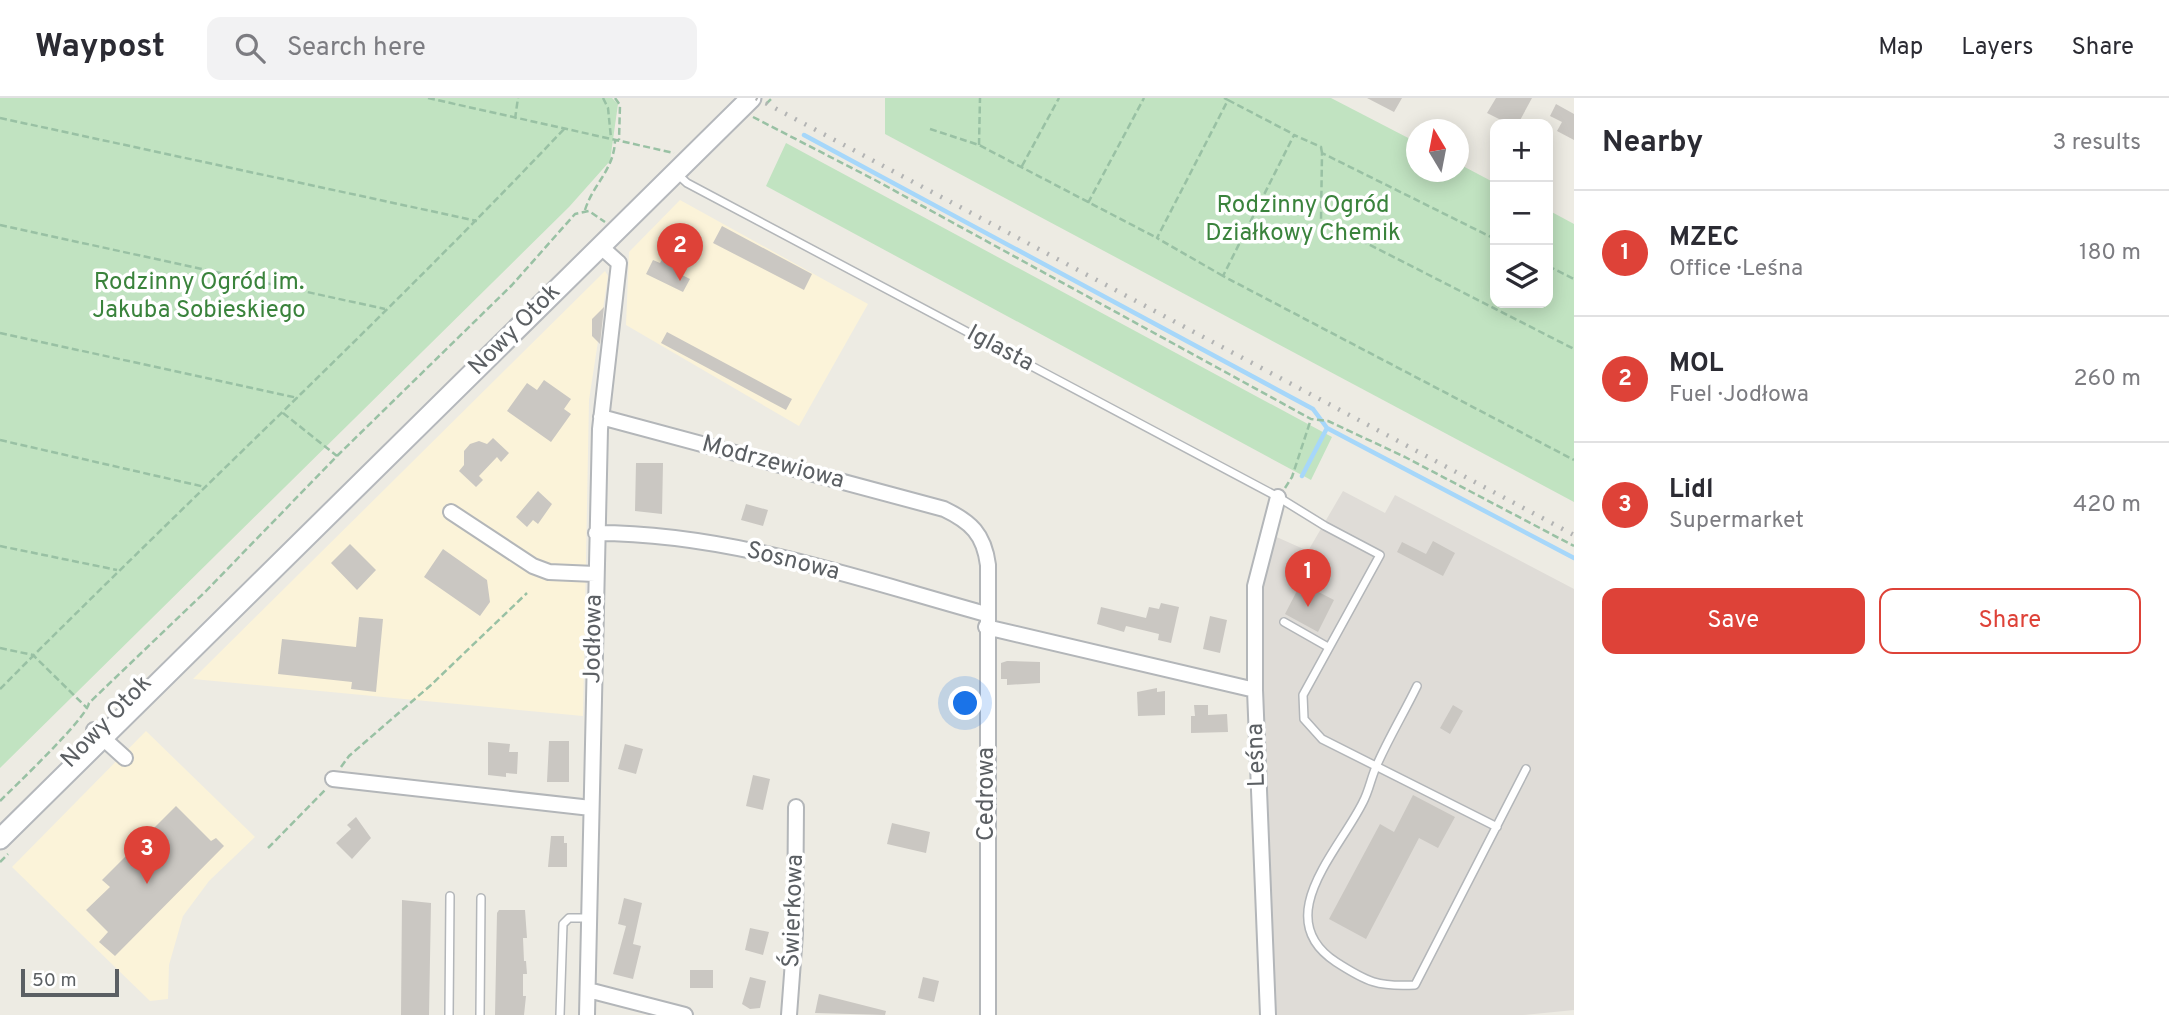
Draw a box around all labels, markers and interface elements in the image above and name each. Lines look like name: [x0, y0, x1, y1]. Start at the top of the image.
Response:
search box: [207, 17, 697, 80]
text: Waypost: [35, 27, 165, 69]
icon: search: [231, 29, 269, 67]
text: Search here: [287, 32, 426, 65]
text: Map: [1878, 33, 1923, 63]
text: Layers: [1961, 33, 2033, 63]
text: Share: [2071, 33, 2134, 63]
north arrow: [1406, 119, 1469, 182]
map controls: [1490, 119, 1553, 308]
button: +: [1490, 119, 1553, 182]
text: Nearby: [1602, 125, 1703, 162]
text: 3 results: [2052, 129, 2141, 158]
button: −: [1490, 182, 1553, 245]
park label: Rodzinny Ogród Działkowy Chemik: [1205, 191, 1401, 249]
text: MZEC: [1669, 222, 1739, 255]
pin: 2: [657, 223, 703, 281]
text: 1: [1620, 239, 1630, 268]
text: 180 m: [2079, 239, 2141, 268]
button: layers: [1490, 245, 1553, 308]
text: Office · Leśna: [1669, 255, 1803, 284]
park label: Rodzinny Ogród im. Jakuba Sobieskiego: [92, 268, 306, 326]
street label: Nowy Otok: [463, 278, 567, 382]
street label: Iglasta: [961, 319, 1039, 379]
text: MOL: [1669, 348, 1723, 381]
text: 2: [1618, 365, 1632, 394]
text: 260 m: [2074, 365, 2141, 394]
text: Fuel · Jodłowa: [1669, 381, 1809, 410]
street label: Modrzewiowa: [698, 430, 848, 496]
text: Lidl: [1669, 474, 1714, 507]
text: 3: [1618, 491, 1632, 520]
text: 420 m: [2073, 491, 2141, 520]
text: Supermarket: [1669, 507, 1804, 536]
street label: Sosnowa: [743, 536, 843, 588]
pin: 1: [1285, 549, 1331, 607]
button: Save: [1602, 588, 1865, 654]
button: Share: [1879, 588, 2141, 654]
street label: Jodłowa: [578, 594, 610, 684]
street label: Nowy Otok: [55, 669, 159, 775]
your location: [948, 686, 982, 720]
street label: Leśna: [1241, 723, 1273, 787]
street label: Cedrowa: [972, 747, 1002, 841]
pin: 3: [124, 826, 170, 884]
street label: Świerkowa: [775, 853, 811, 968]
scale bar: [21, 966, 119, 998]
text: 50 m: [32, 969, 77, 993]

